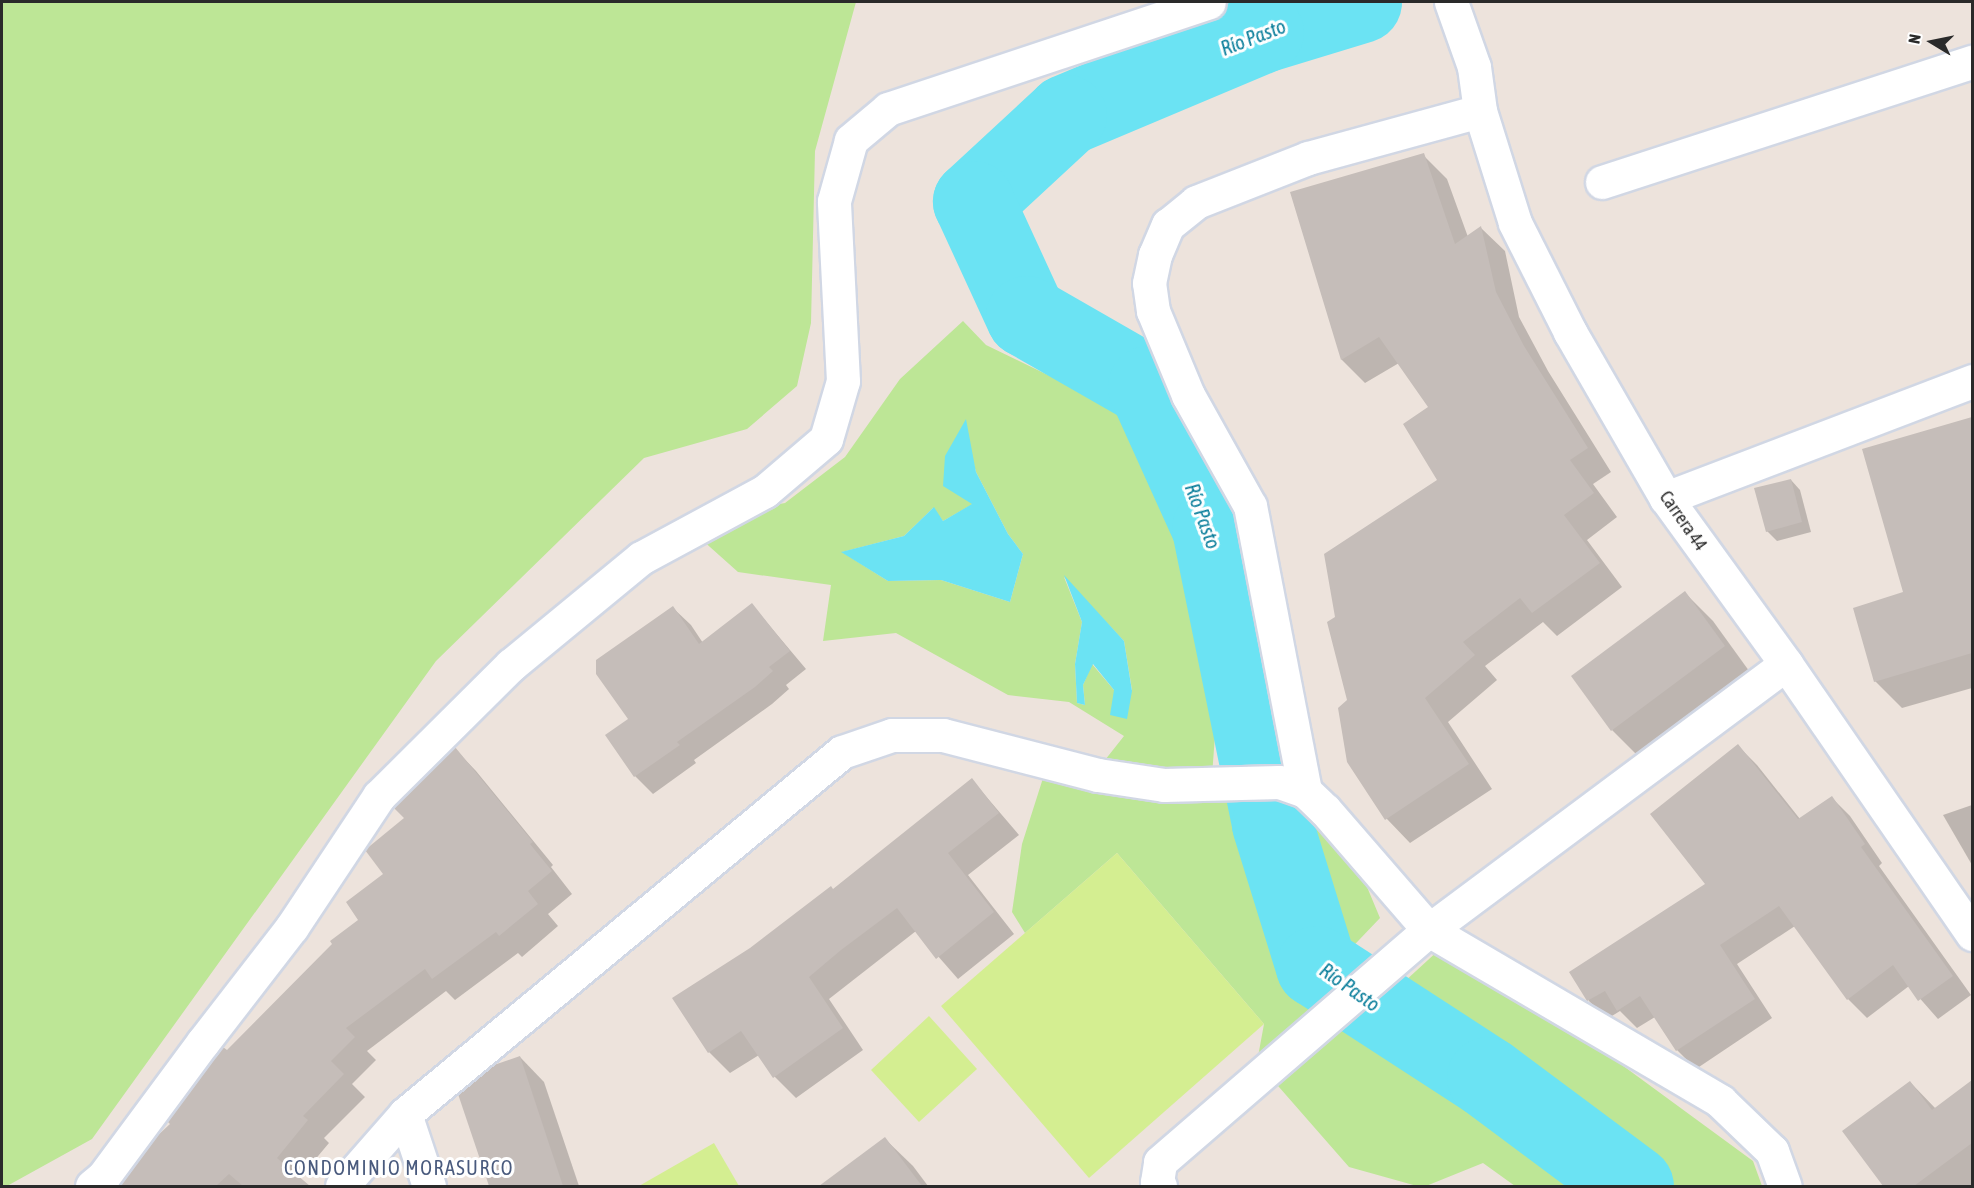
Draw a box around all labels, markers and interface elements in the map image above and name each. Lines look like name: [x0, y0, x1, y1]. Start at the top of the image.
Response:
north arrow: [1902, 12, 1962, 72]
water label: Río Pasto: [1217, 14, 1289, 60]
text: N: [1905, 33, 1924, 45]
water label: Río Pasto: [1180, 480, 1226, 552]
street label: Carrera 44: [1655, 487, 1711, 555]
water label: Río Pasto: [1315, 958, 1385, 1016]
district label: CONDOMINIO MORASURCO: [284, 1155, 514, 1179]

